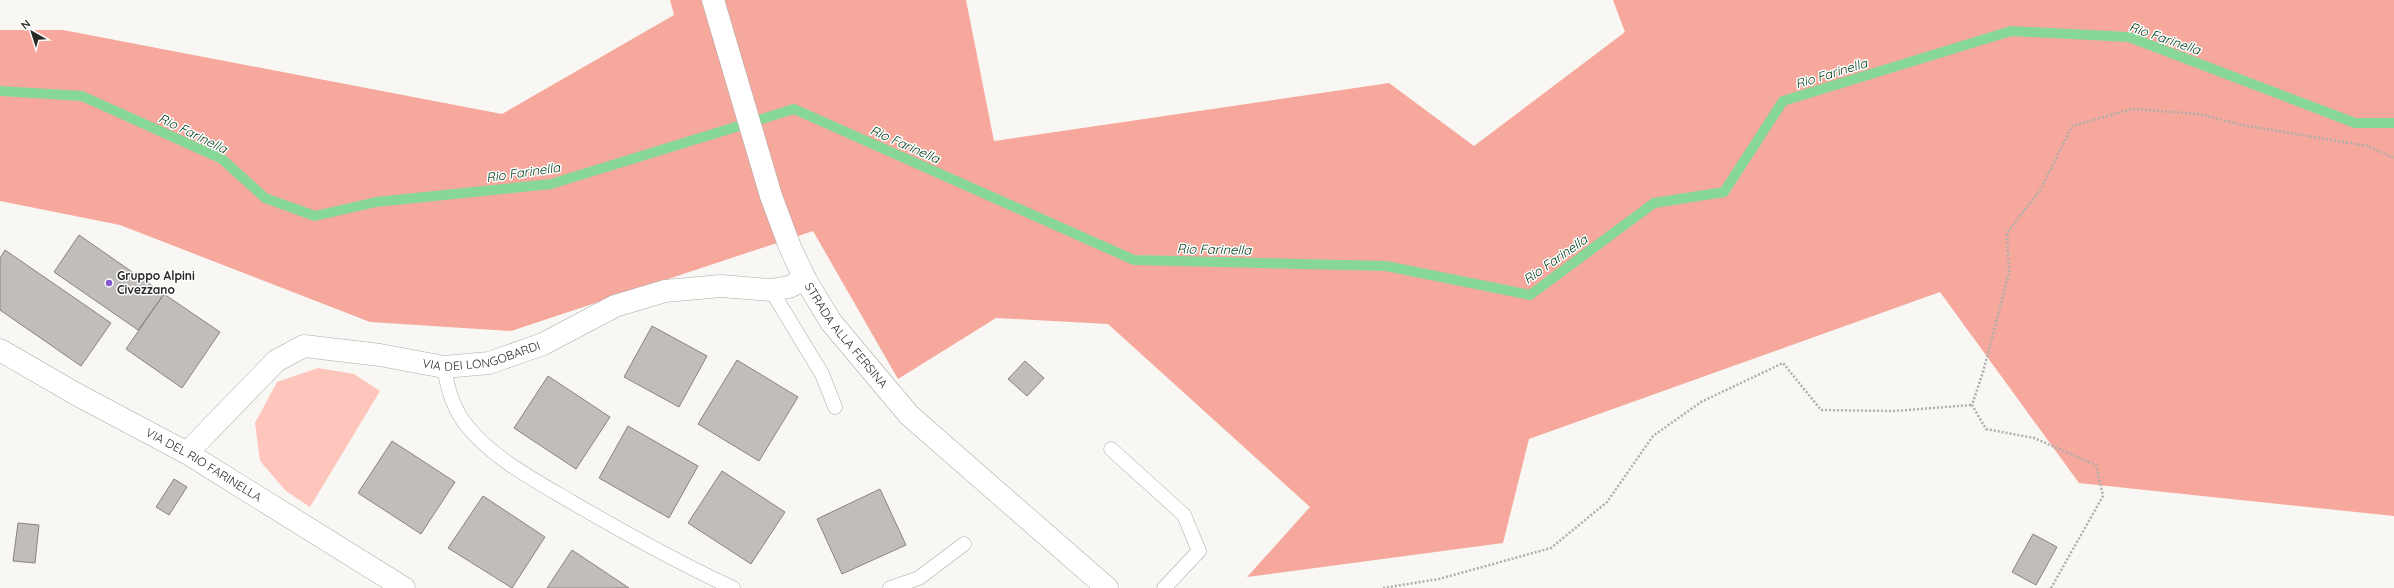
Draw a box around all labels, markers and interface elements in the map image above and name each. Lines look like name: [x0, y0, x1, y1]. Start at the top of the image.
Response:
north arrow: [12, 12, 52, 52]
text: N: [18, 16, 33, 32]
water label: Rio Farinella: [2127, 18, 2204, 58]
water label: Rio Farinella: [1793, 54, 1870, 92]
water label: Rio Farinella: [156, 110, 231, 157]
water label: Rio Farinella: [868, 122, 943, 167]
water label: Rio Farinella: [485, 159, 562, 185]
water label: Rio Farinella: [1520, 230, 1591, 287]
water label: Rio Farinella: [1177, 240, 1252, 258]
place label: Gruppo Alpini Civezzano: [117, 268, 195, 297]
marker: Gruppo Alpini Civezzano: [104, 278, 114, 288]
street label: STRADA ALLA FERSINA: [802, 279, 891, 391]
street label: VIA DEI LONGOBARDI: [421, 338, 542, 374]
street label: VIA DEL RIO FARINELLA: [143, 425, 265, 505]

